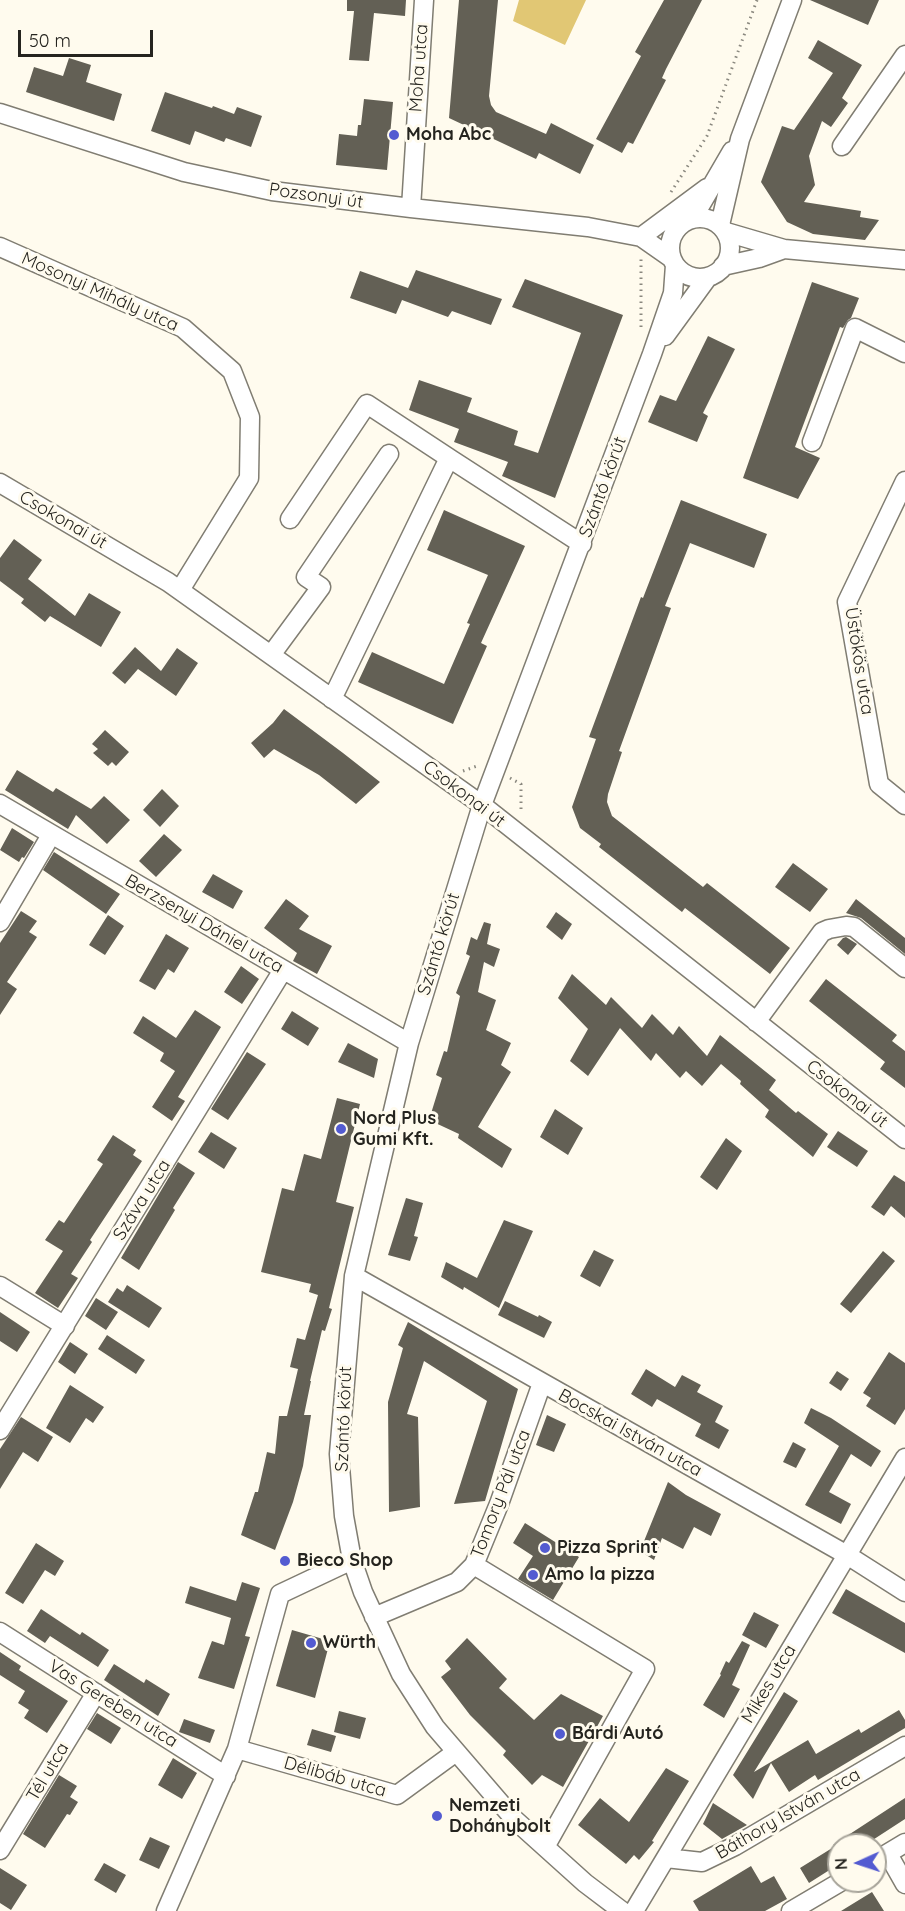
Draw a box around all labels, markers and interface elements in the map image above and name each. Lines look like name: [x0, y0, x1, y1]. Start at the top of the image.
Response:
scale bar: [21, 18, 156, 56]
street label: Moha utca: [405, 23, 433, 113]
text: 50 m: [29, 29, 71, 52]
place label: Moha Abc: [406, 124, 491, 146]
marker: Moha Abc: [387, 128, 401, 142]
street label: Pozsonyi út: [268, 179, 364, 213]
street label: Mosonyi Mihály utca: [18, 248, 182, 336]
street label: Szántó körút: [575, 434, 631, 540]
street label: Csokonai út: [15, 486, 111, 554]
street label: Üstökös utca: [840, 606, 878, 716]
street label: Csokonai út: [419, 756, 509, 832]
street label: Berzsenyi Dániel utca: [121, 870, 287, 978]
street label: Szántó körút: [413, 890, 465, 998]
street label: Csokonai út: [802, 1055, 892, 1133]
place label: Nord Plus Gumi Kft.: [353, 1108, 436, 1150]
marker: Nord Plus Gumi Kft.: [334, 1122, 348, 1136]
street label: Száva utca: [109, 1156, 175, 1244]
street label: Szántó körút: [331, 1366, 357, 1472]
street label: Bocskai István utca: [554, 1385, 706, 1481]
street label: Tomory Pál utca: [467, 1427, 535, 1561]
place label: Pizza Sprint: [557, 1537, 658, 1559]
marker: Pizza Sprint: [538, 1541, 552, 1555]
place label: Bieco Shop: [297, 1550, 393, 1572]
marker: Bieco Shop: [278, 1554, 292, 1568]
place label: Amo la pizza: [545, 1564, 655, 1586]
marker: Amo la pizza: [526, 1568, 540, 1582]
place label: Würth: [323, 1632, 376, 1654]
marker: Würth: [304, 1636, 318, 1650]
street label: Mikes utca: [737, 1641, 801, 1727]
street label: Vas Gereben utca: [44, 1656, 182, 1752]
place label: Bárdi Autó: [572, 1723, 664, 1745]
marker: Bárdi Autó: [553, 1727, 567, 1741]
street label: Tél utca: [22, 1739, 74, 1805]
street label: Délibáb utca: [281, 1752, 389, 1802]
street label: Báthory István utca: [712, 1764, 864, 1864]
place label: Nemzeti Dohánybolt: [449, 1795, 551, 1838]
marker: Nemzeti Dohánybolt: [430, 1809, 444, 1823]
north arrow: [827, 1833, 887, 1893]
text: N: [831, 1857, 851, 1870]

